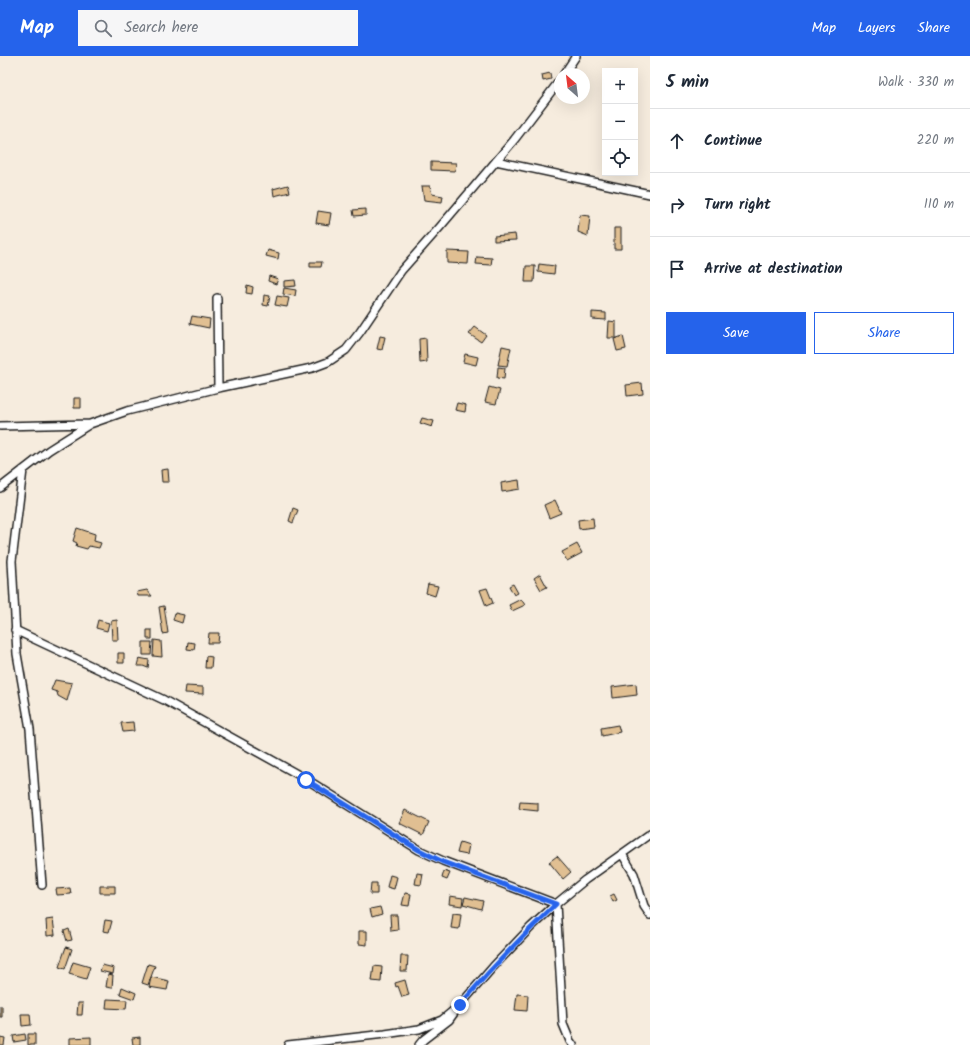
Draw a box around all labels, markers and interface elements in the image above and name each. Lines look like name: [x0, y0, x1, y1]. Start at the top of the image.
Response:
search box: [78, 10, 358, 46]
text: Map: [20, 13, 54, 43]
text: Search here: [124, 16, 198, 40]
icon: search: [92, 17, 114, 39]
text: Map: [812, 17, 836, 39]
text: Layers: [858, 17, 896, 39]
text: Share: [918, 17, 950, 39]
north arrow: [554, 68, 590, 104]
map controls: [602, 68, 638, 176]
button: +: [602, 68, 638, 104]
text: 5 min: [666, 69, 709, 96]
text: Walk · 330 m: [878, 72, 954, 93]
button: −: [602, 104, 638, 140]
text: Continue: [704, 129, 762, 153]
icon: ahead: [666, 130, 688, 152]
text: 220 m: [917, 130, 954, 151]
button: locate: [602, 140, 638, 176]
text: Turn right: [704, 193, 771, 217]
icon: right: [666, 194, 688, 216]
text: 110 m: [924, 194, 954, 215]
text: Arrive at destination: [704, 257, 843, 281]
icon: arrive: [666, 258, 688, 280]
button: Save: [666, 312, 806, 354]
button: Share: [814, 312, 954, 354]
route start: [297, 771, 315, 789]
route end: [451, 996, 469, 1014]

